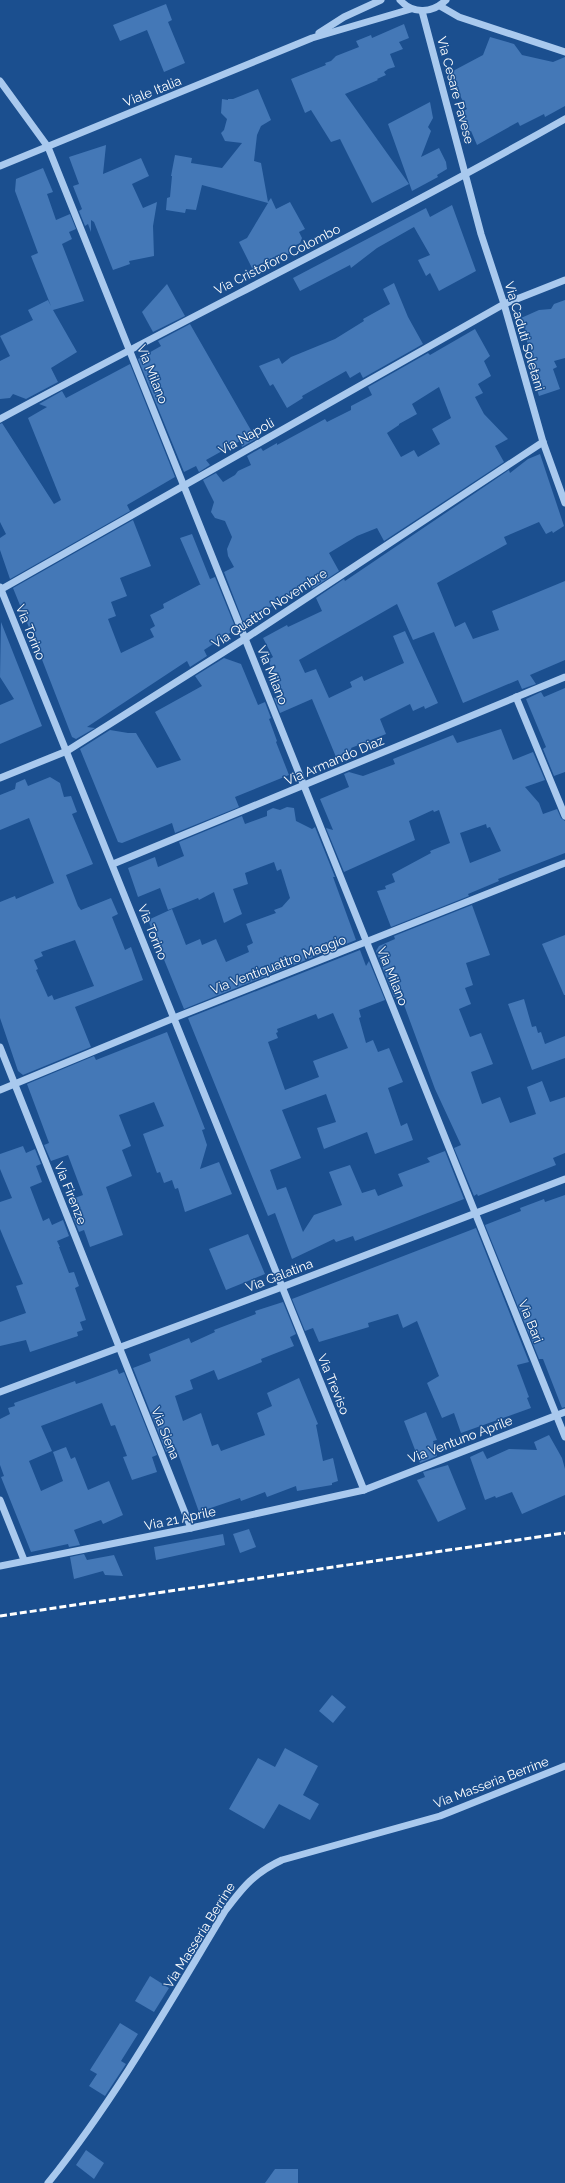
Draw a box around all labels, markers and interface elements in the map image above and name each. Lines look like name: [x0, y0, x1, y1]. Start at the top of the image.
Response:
street label: Via Cesare Pavese: [434, 35, 477, 146]
street label: Viale Italia: [121, 73, 183, 110]
street label: Via Cristoforo Colombo: [212, 221, 343, 298]
street label: Via Caduti Soletani: [502, 280, 547, 393]
street label: Via Milano: [134, 343, 171, 406]
street label: Via Napoli: [216, 415, 277, 458]
street label: Via Quattro Novembre: [209, 565, 330, 651]
street label: Via Torino: [13, 602, 49, 662]
street label: Via Milano: [254, 644, 291, 707]
street label: Via Armando Diaz: [282, 733, 386, 788]
street label: Via Torino: [135, 902, 171, 962]
street label: Via Ventiquattro Maggio: [208, 932, 348, 997]
street label: Via Milano: [374, 945, 411, 1008]
street label: Via Firenze: [51, 1160, 90, 1227]
street label: Via Galatina: [243, 1256, 315, 1295]
street label: Via Bari: [515, 1297, 546, 1345]
street label: Via Treviso: [315, 1352, 353, 1417]
street label: Via Siena: [148, 1405, 183, 1462]
street label: Via Ventuno Aprile: [406, 1413, 515, 1466]
street label: Via 21 Aprile: [143, 1504, 218, 1533]
street label: Via Masseria Berrine: [432, 1753, 551, 1811]
street label: Via Masseria Berrine: [161, 1879, 238, 1991]

